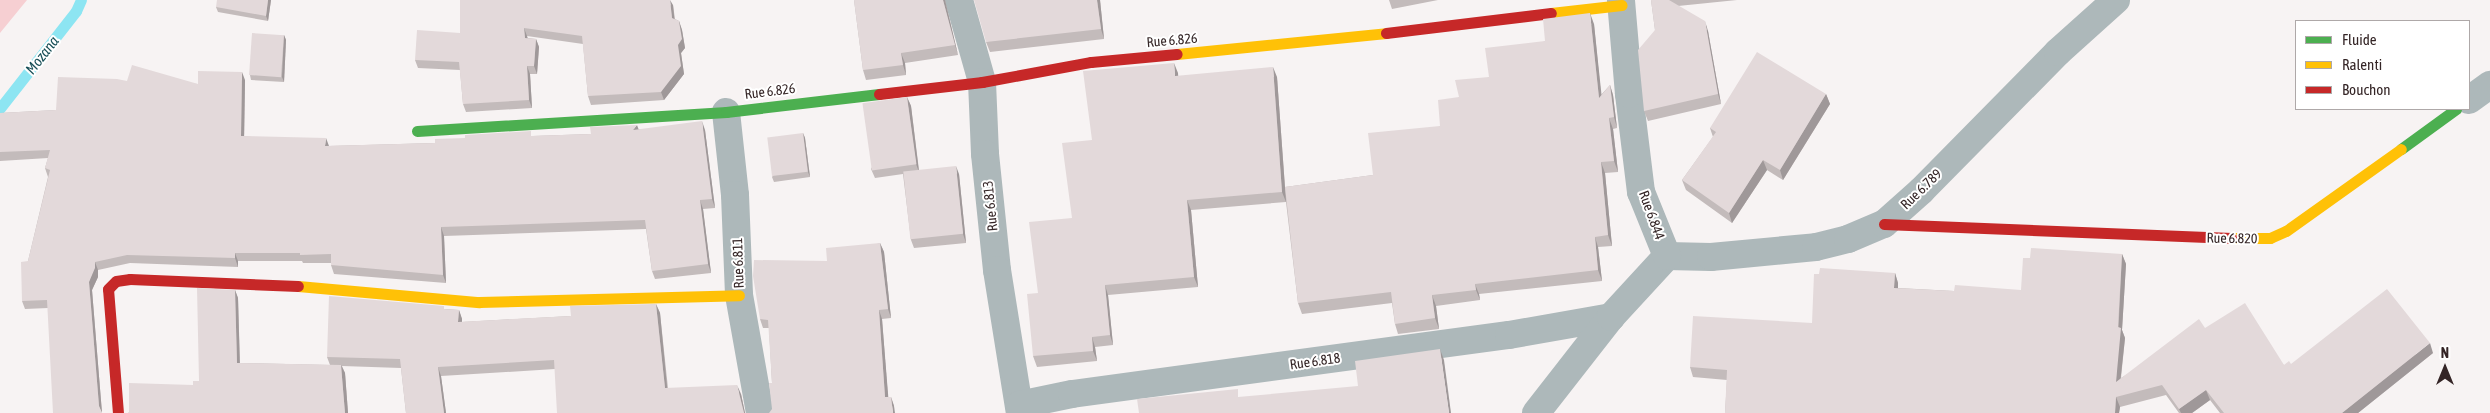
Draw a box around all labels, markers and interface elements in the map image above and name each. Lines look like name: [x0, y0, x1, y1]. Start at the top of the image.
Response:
legend: [2295, 20, 2470, 110]
street label: Rue 6.826: [1146, 29, 1198, 51]
text: Fluide: [2342, 31, 2377, 48]
water label: Mozana: [22, 32, 62, 78]
text: Ralenti: [2342, 56, 2382, 73]
street label: Rue 6.826: [744, 80, 796, 102]
text: Bouchon: [2342, 81, 2391, 98]
street label: Rue 6.789: [1897, 165, 1945, 213]
street label: Rue 6.813: [979, 180, 1001, 232]
street label: Rue 6.844: [1635, 188, 1669, 242]
street label: Rue 6.820: [2206, 229, 2258, 247]
street label: Rue 6.811: [729, 237, 747, 289]
north arrow: [2420, 343, 2470, 393]
text: N: [2441, 345, 2449, 361]
street label: Rue 6.818: [1289, 349, 1341, 373]

